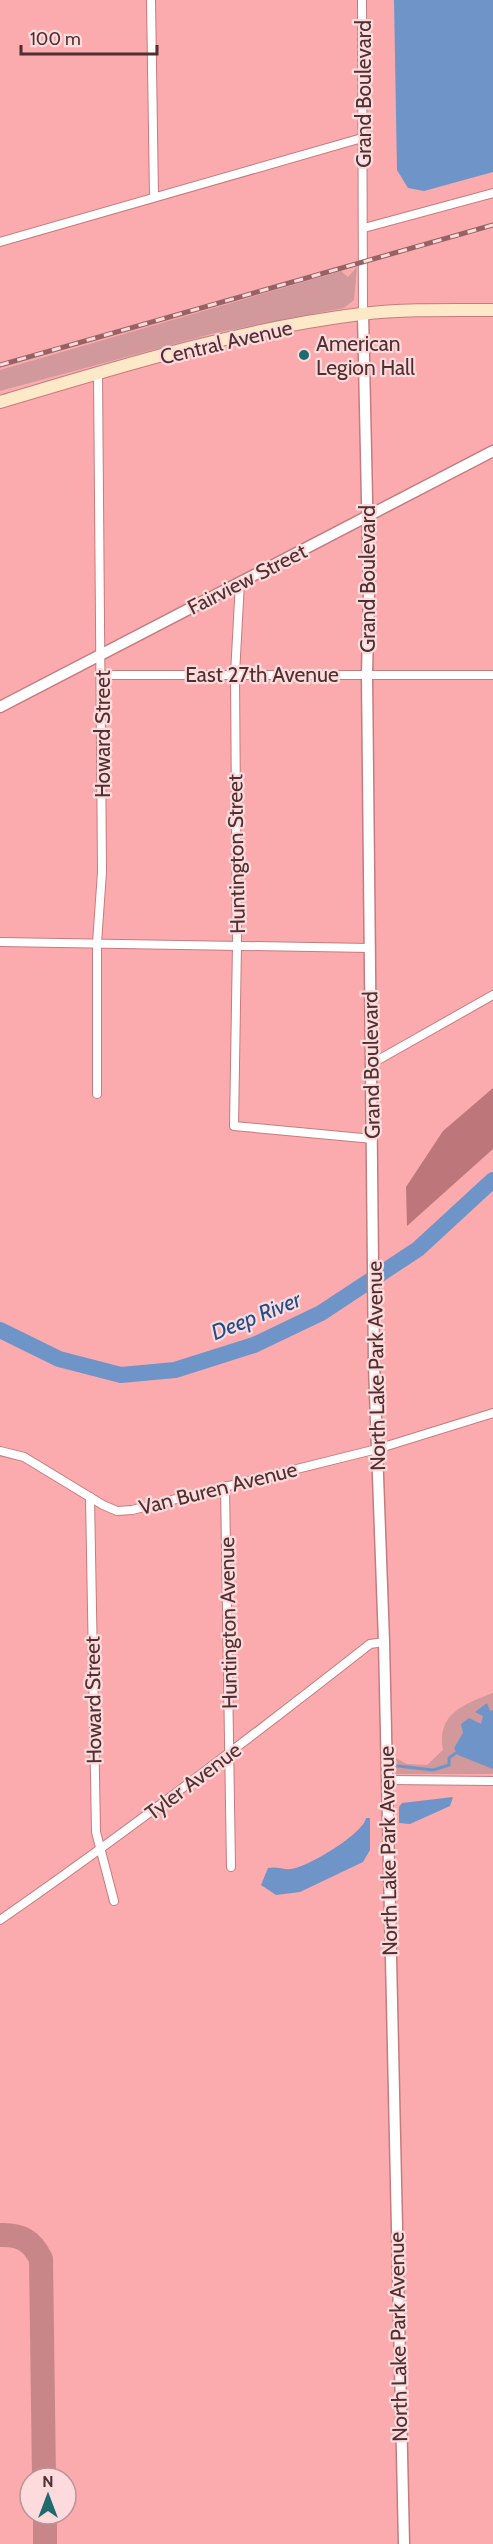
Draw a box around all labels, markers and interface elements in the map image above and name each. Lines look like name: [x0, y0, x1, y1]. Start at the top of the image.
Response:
scale bar: [21, 18, 158, 56]
street label: Grand Boulevard: [351, 20, 376, 168]
text: 100 m: [30, 28, 81, 50]
street label: Central Avenue: [157, 315, 295, 369]
place label: American Legion Hall: [316, 331, 415, 380]
marker: American Legion Hall: [297, 348, 311, 362]
street label: Grand Boulevard: [355, 505, 380, 653]
street label: Fairview Street: [183, 538, 311, 620]
street label: East 27th Avenue: [185, 662, 339, 687]
street label: Howard Street: [90, 670, 115, 798]
street label: Huntington Street: [222, 774, 250, 934]
street label: Grand Boulevard: [357, 991, 385, 1139]
street label: North Lake Park Avenue: [362, 1261, 390, 1471]
water label: Deep River: [207, 1285, 306, 1346]
street label: Van Buren Avenue: [136, 1456, 300, 1520]
street label: Huntington Avenue: [214, 1536, 242, 1709]
street label: Howard Street: [79, 1636, 107, 1764]
street label: Tyler Avenue: [140, 1737, 246, 1825]
street label: North Lake Park Avenue: [374, 1746, 402, 1956]
street label: North Lake Park Avenue: [384, 2232, 412, 2442]
north arrow: [18, 2466, 78, 2526]
text: N: [42, 2472, 54, 2491]

